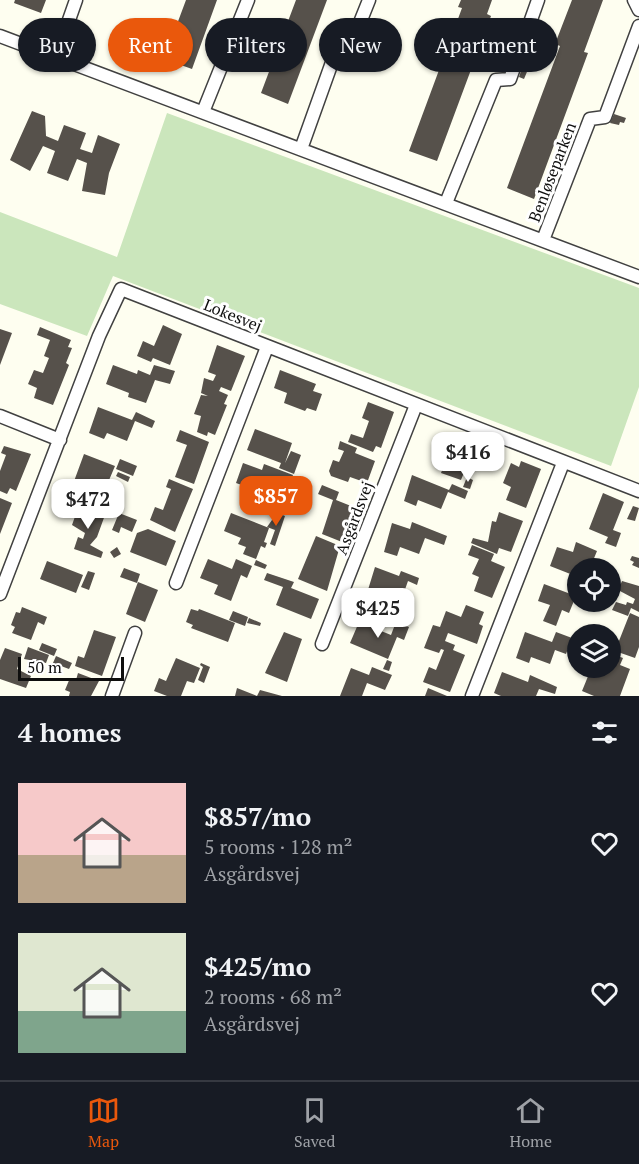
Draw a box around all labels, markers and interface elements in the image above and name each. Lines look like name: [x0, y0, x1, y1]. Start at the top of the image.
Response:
chip: Buy: [18, 18, 96, 72]
chip: Rent: [108, 18, 193, 72]
chip: Filters: [205, 18, 307, 72]
chip: New: [319, 18, 402, 72]
chip: Apartment: [414, 18, 558, 72]
street label: Benløseparken: [523, 119, 581, 225]
street label: Lokesvej: [201, 293, 265, 337]
pin: $416: [432, 432, 504, 483]
text: $416: [445, 438, 491, 465]
pin: $857: [240, 476, 312, 527]
street label: Asgårdsvej: [330, 478, 378, 558]
pin: $472: [52, 479, 124, 530]
text: $857: [253, 482, 299, 509]
text: $472: [65, 485, 111, 512]
map controls: [567, 558, 621, 678]
button: locate: [567, 558, 621, 612]
pin: $425: [342, 588, 414, 639]
text: $425: [355, 594, 401, 621]
button: layers: [567, 624, 621, 678]
scale bar: [18, 654, 124, 682]
text: 50 m: [27, 656, 62, 678]
text: 4 homes: [18, 715, 122, 749]
icon: filters: [588, 716, 621, 749]
text: $857/mo: [204, 799, 311, 833]
icon: home: [66, 807, 138, 879]
icon: heart: [588, 827, 621, 860]
text: 5 rooms · 128 m²: [204, 833, 352, 860]
text: Asgårdsvej: [204, 860, 300, 887]
text: $425/mo: [204, 949, 311, 983]
icon: home: [66, 957, 138, 1029]
icon: heart: [588, 977, 621, 1010]
text: 2 rooms · 68 m²: [204, 983, 342, 1010]
text: Asgårdsvej: [204, 1010, 300, 1037]
tab: Map: [87, 1094, 120, 1152]
tab: Saved: [294, 1094, 336, 1152]
tab: Home: [510, 1094, 552, 1152]

